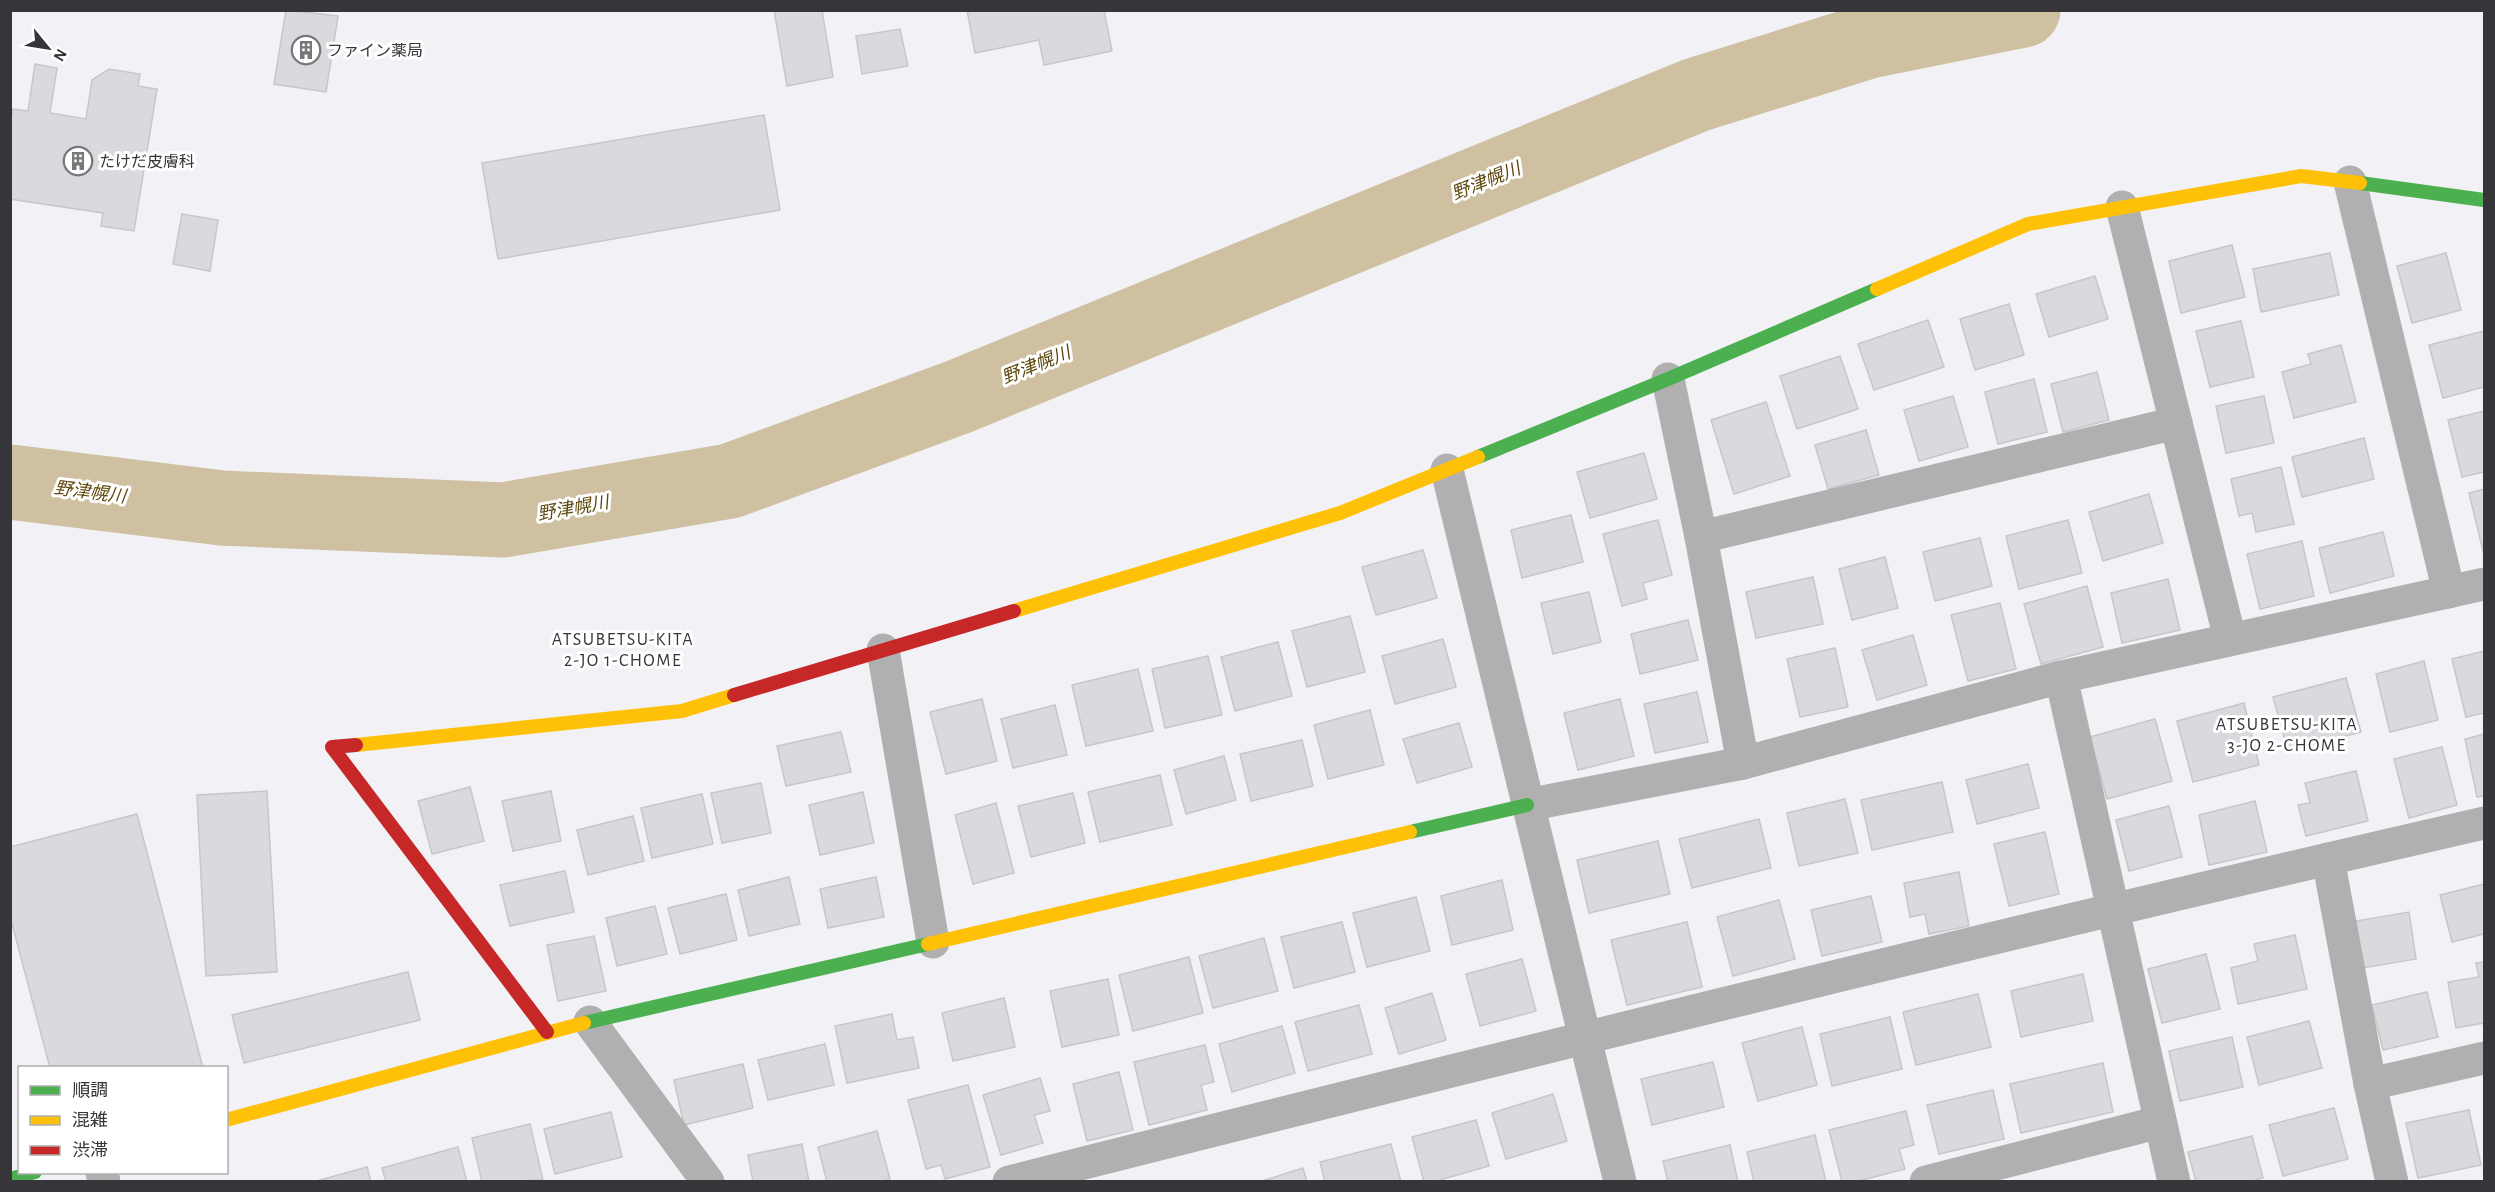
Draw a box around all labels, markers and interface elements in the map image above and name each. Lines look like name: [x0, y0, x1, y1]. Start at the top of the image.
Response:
north arrow: [18, 18, 78, 78]
building icon: ファイン薬局: [290, 34, 322, 66]
place label: ファイン薬局: [327, 43, 423, 59]
text: N: [50, 46, 70, 64]
building icon: たけだ皮膚科: [62, 145, 94, 177]
place label: たけだ皮膚科: [99, 153, 195, 170]
water label: 野津幌川: [1449, 157, 1525, 204]
water label: 野津幌川: [999, 341, 1075, 388]
water label: 野津幌川: [53, 478, 129, 507]
water label: 野津幌川: [536, 492, 612, 524]
district label: ATSUBETSU-KITA 2-JO 1-CHOME: [552, 631, 694, 670]
district label: ATSUBETSU-KITA 3-JO 2-CHOME: [2216, 716, 2358, 755]
legend: [18, 1066, 228, 1174]
text: 順調: [72, 1082, 108, 1100]
text: 混雑: [72, 1110, 108, 1130]
text: 渋滞: [72, 1141, 108, 1160]

